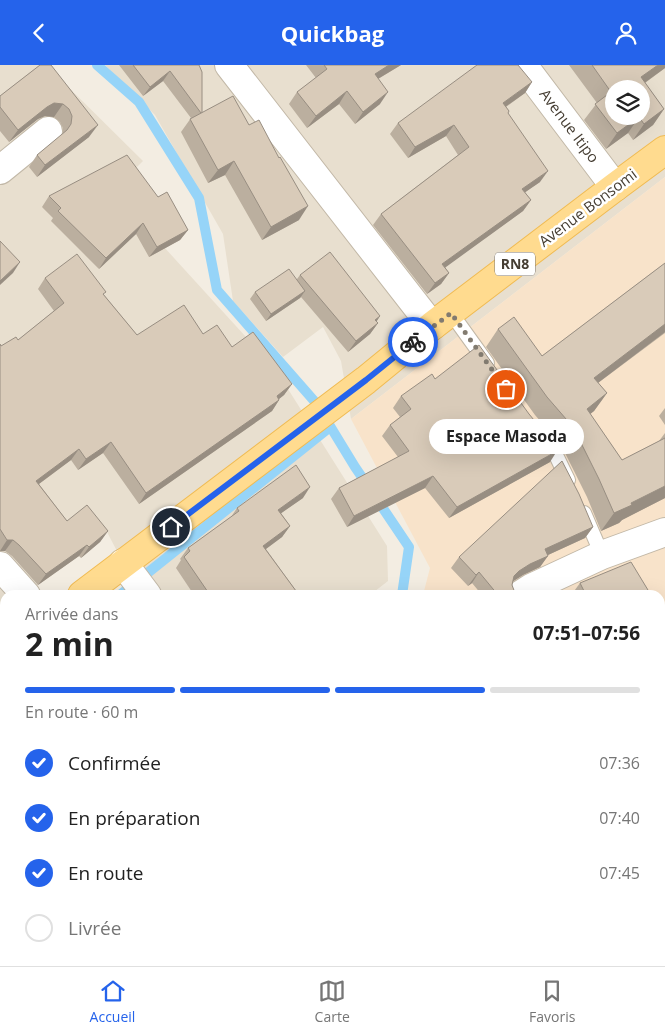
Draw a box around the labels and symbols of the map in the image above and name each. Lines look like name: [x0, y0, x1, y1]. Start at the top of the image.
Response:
street label: Avenue Itipo: [535, 84, 604, 166]
street label: Avenue Bonsomi: [534, 164, 640, 251]
road number: RN8: [495, 253, 535, 275]
courier: [388, 317, 438, 367]
pin: [485, 368, 527, 410]
callout: Espace Masoda: [428, 419, 584, 454]
pin: [150, 506, 192, 548]

